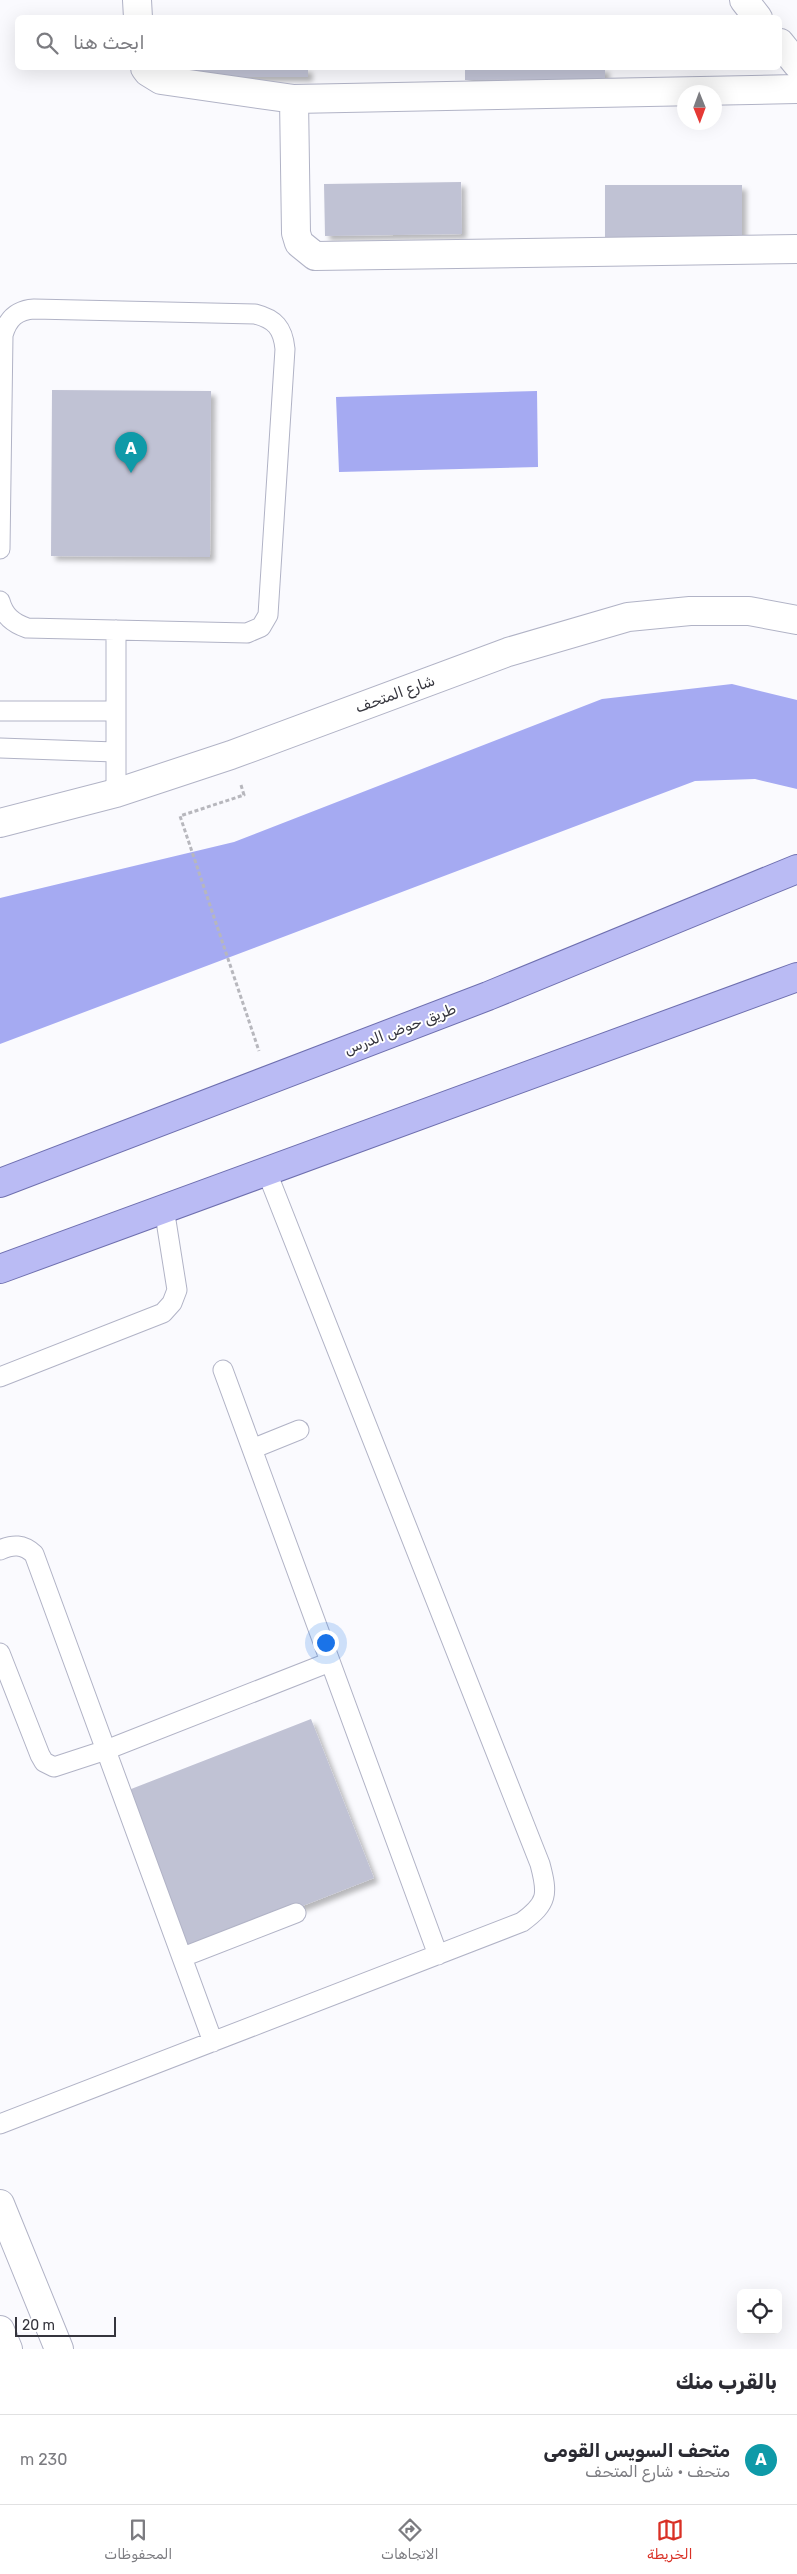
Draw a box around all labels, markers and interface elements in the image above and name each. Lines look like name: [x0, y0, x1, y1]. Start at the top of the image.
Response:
search box: [15, 15, 782, 70]
icon: search: [33, 29, 61, 57]
text: ابحث هنا: [73, 31, 145, 54]
north arrow: [677, 85, 722, 130]
pin: A: [115, 432, 147, 473]
street label: شارع المتحف: [353, 671, 438, 719]
street label: طريق حوض الدرس: [342, 999, 458, 1059]
your location: [313, 1630, 339, 1656]
map controls: [737, 2289, 782, 2334]
button: locate: [737, 2289, 782, 2334]
scale bar: [15, 2314, 116, 2337]
text: 20 m: [22, 2317, 55, 2334]
text: بالقرب منك: [676, 2369, 777, 2394]
text: متحف السويس القومى: [543, 2439, 730, 2462]
text: 230 m: [20, 2450, 67, 2469]
text: A: [755, 2450, 767, 2469]
text: متحف · شارع المتحف: [585, 2462, 730, 2481]
tab: المحفوظات: [104, 2516, 172, 2563]
tab: الاتجاهات: [381, 2516, 438, 2563]
tab: الخريطة: [647, 2516, 693, 2563]

